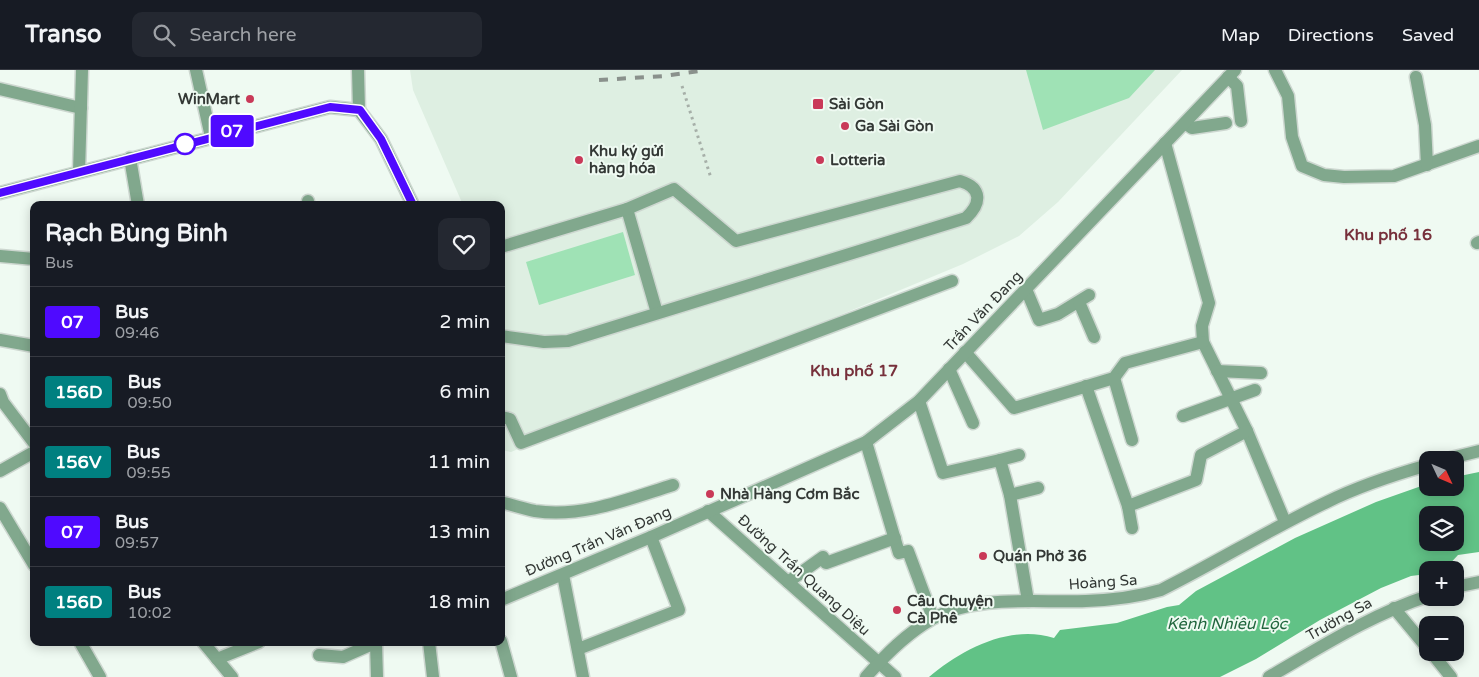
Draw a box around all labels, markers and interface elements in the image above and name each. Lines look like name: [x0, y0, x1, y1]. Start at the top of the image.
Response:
search box: [132, 12, 482, 57]
text: Transo: [25, 20, 102, 49]
icon: search: [150, 21, 178, 49]
text: Search here: [190, 24, 296, 46]
text: Map: [1221, 24, 1260, 46]
text: Directions: [1288, 24, 1374, 46]
text: Saved: [1402, 24, 1454, 46]
place label: WinMart: [178, 90, 240, 108]
marker: WinMart: [244, 93, 256, 105]
place label: Sài Gòn: [829, 95, 884, 113]
marker: Sài Gòn: [811, 97, 825, 111]
line badge: 07: [210, 115, 254, 147]
place label: Ga Sài Gòn: [855, 117, 934, 135]
text: 07: [221, 120, 243, 142]
marker: Ga Sài Gòn: [839, 120, 851, 132]
unlabelled marker: [174, 133, 196, 155]
place label: Khu ký gửi hàng hóa: [589, 142, 664, 178]
place label: Lotteria: [830, 151, 885, 169]
marker: Khu ký gửi hàng hóa: [573, 154, 585, 166]
marker: Lotteria: [814, 154, 826, 166]
button: heart: [438, 218, 490, 270]
text: Rạch Bùng Binh: [45, 219, 228, 248]
district label: Khu phố 16: [1344, 225, 1432, 245]
text: Bus: [45, 253, 73, 273]
street label: Trần Văn Ðang: [940, 267, 1026, 355]
text: Bus: [115, 301, 149, 323]
text: 07: [61, 311, 84, 333]
text: 2 min: [439, 311, 490, 333]
text: 09:46: [115, 323, 159, 343]
district label: Khu phố 17: [810, 361, 898, 381]
text: Bus: [127, 371, 161, 393]
text: 156D: [55, 381, 102, 403]
text: 6 min: [439, 381, 490, 403]
text: 09:50: [127, 393, 172, 413]
text: Bus: [126, 441, 160, 463]
text: 156V: [55, 451, 101, 473]
text: 11 min: [427, 451, 490, 473]
north arrow: [1419, 451, 1464, 496]
map controls: [1419, 451, 1464, 661]
text: 09:55: [126, 463, 171, 483]
place label: Nhà Hàng Cơm Bắc: [720, 485, 859, 504]
marker: Nhà Hàng Cơm Bắc: [704, 488, 716, 500]
street label: Đường Trần Văn Đang: [522, 502, 674, 580]
button: layers: [1419, 506, 1464, 551]
text: Bus: [115, 511, 149, 533]
street label: Đường Trần Quang Diệu: [734, 511, 874, 639]
text: 07: [61, 521, 84, 543]
text: 13 min: [427, 521, 490, 543]
text: 09:57: [115, 533, 159, 553]
place label: Quán Phở 36: [993, 547, 1087, 565]
marker: Quán Phở 36: [977, 550, 989, 562]
button: +: [1419, 561, 1464, 606]
street label: Hoàng Sa: [1068, 571, 1138, 593]
text: Bus: [127, 581, 161, 603]
text: 156D: [55, 591, 102, 613]
text: 18 min: [427, 591, 490, 613]
place label: Câu Chuyện Cà Phê: [907, 592, 993, 627]
street label: Trường Sa: [1303, 594, 1375, 644]
text: 10:02: [127, 603, 172, 623]
marker: Câu Chuyện Cà Phê: [891, 604, 903, 616]
water label: Kênh Nhiêu Lộc: [1167, 614, 1289, 634]
button: −: [1419, 616, 1464, 661]

